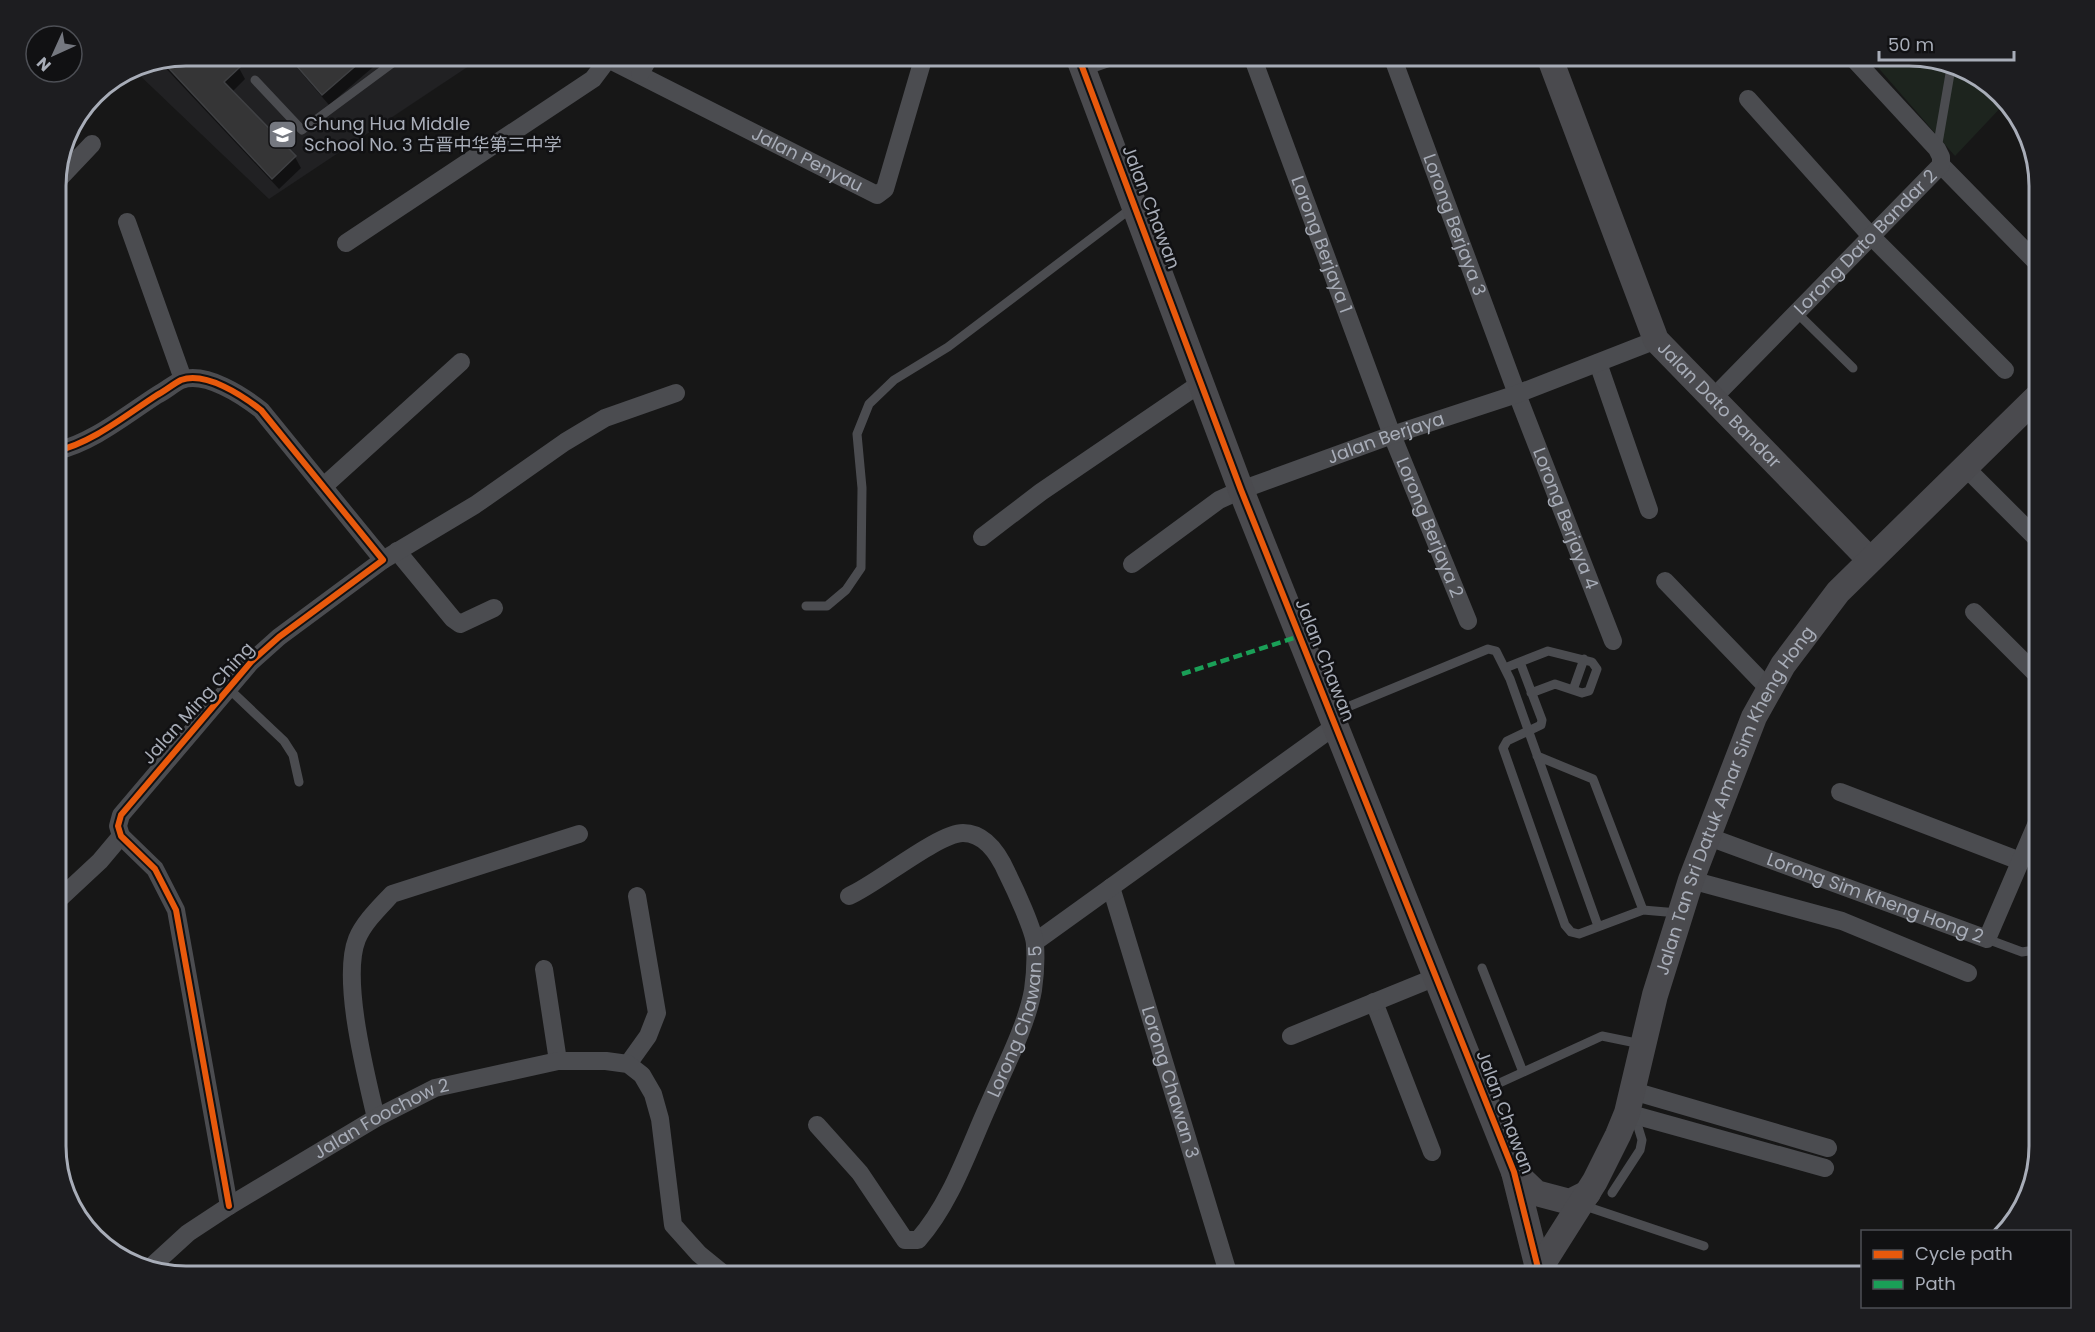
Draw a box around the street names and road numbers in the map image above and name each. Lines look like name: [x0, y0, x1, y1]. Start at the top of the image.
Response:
street label: Jalan Penyau: [748, 121, 867, 198]
street label: Jalan Chawan: [1116, 141, 1187, 272]
street label: Lorong Berjaya 3: [1417, 150, 1493, 299]
street label: Lorong Dato Bandar 2: [1788, 163, 1942, 320]
street label: Lorong Berjaya 1: [1285, 172, 1359, 317]
street label: Jalan Dato Bandar: [1652, 335, 1787, 474]
street label: Jalan Berjaya: [1324, 406, 1447, 470]
street label: Lorong Berjaya 4: [1527, 444, 1605, 593]
street label: Lorong Berjaya 2: [1390, 454, 1470, 601]
street label: Jalan Chawan: [1289, 595, 1362, 725]
street label: Jalan Tan Sri Datuk Amar Sim Kheng Hong: [1649, 621, 1820, 978]
street label: Jalan Ming Ching: [136, 636, 259, 769]
street label: Lorong Sim Kheng Hong 2: [1763, 846, 1987, 949]
street label: Lorong Chawan 5: [981, 945, 1047, 1101]
street label: Lorong Chawan 3: [1136, 1003, 1206, 1161]
street label: Jalan Chawan: [1470, 1046, 1541, 1177]
street label: Jalan Foochow 2: [309, 1072, 451, 1165]

